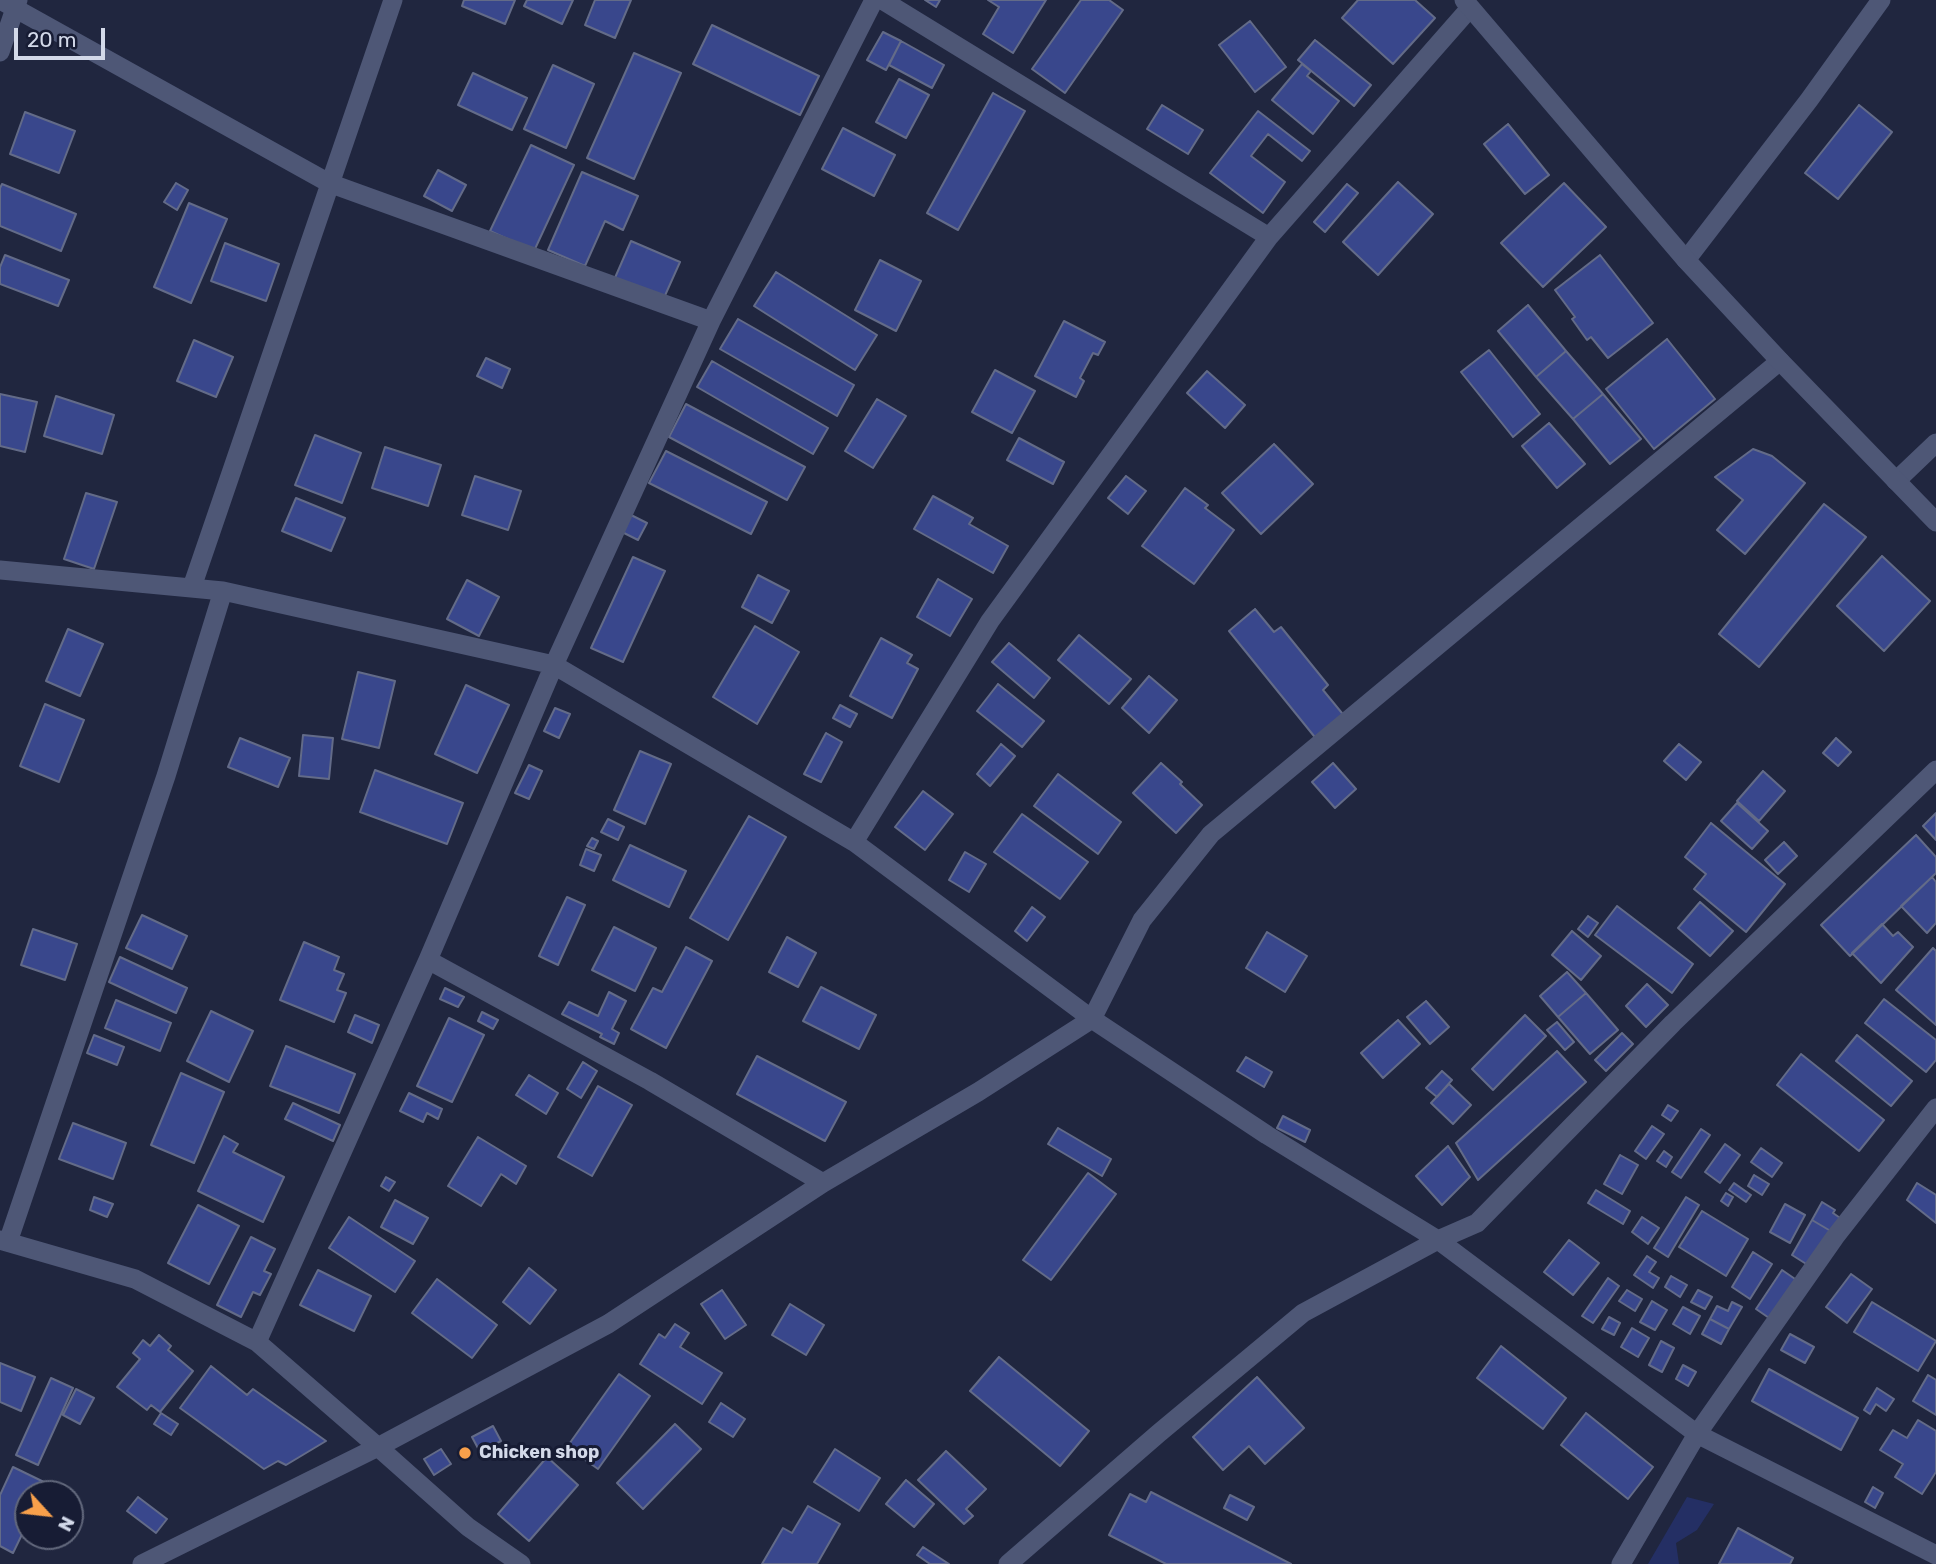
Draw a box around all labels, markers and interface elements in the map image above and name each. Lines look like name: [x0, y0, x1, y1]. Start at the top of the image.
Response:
scale bar: [18, 14, 108, 58]
text: 20 m: [27, 27, 76, 52]
place label: Chicken shop: [479, 1442, 599, 1464]
marker: Chicken shop: [457, 1445, 473, 1461]
north arrow: [14, 1480, 84, 1550]
text: N: [53, 1513, 80, 1535]

